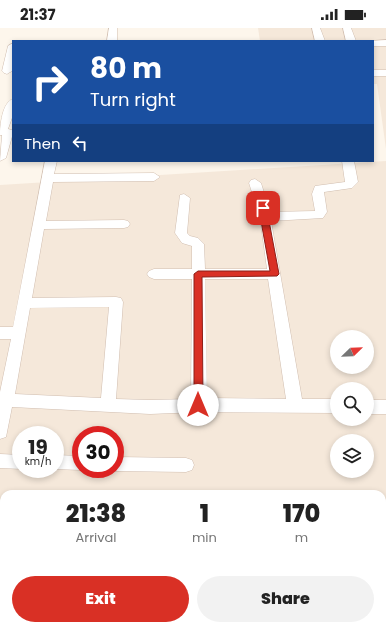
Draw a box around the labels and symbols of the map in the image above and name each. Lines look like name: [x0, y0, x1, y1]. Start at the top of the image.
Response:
pin: [246, 191, 280, 225]
north arrow: [330, 330, 374, 374]
position arrow: [177, 384, 219, 426]
speed limit sign: 30: [72, 426, 124, 478]

